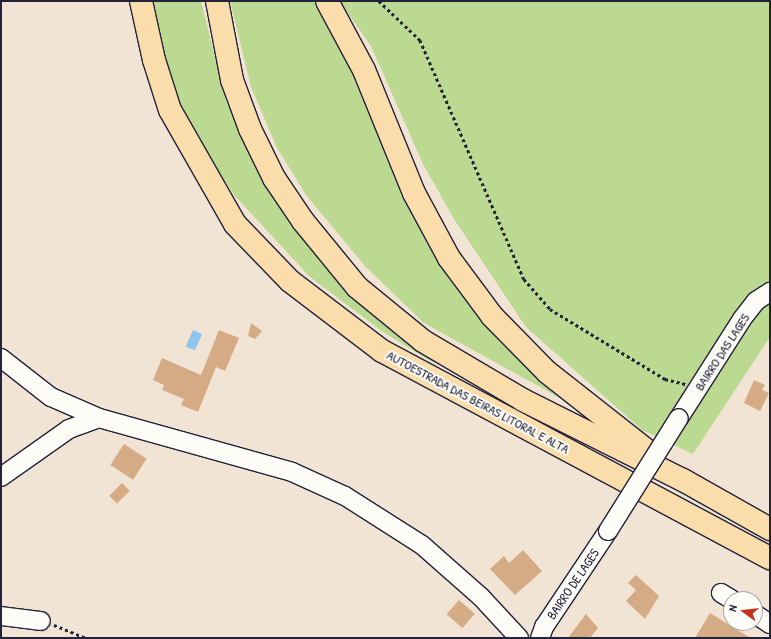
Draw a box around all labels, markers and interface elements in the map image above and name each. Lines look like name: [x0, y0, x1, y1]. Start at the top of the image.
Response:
street label: BAIRRO DAS LAGES: [691, 311, 753, 393]
street label: AUTOESTRADA DAS BEIRAS LITORAL E ALTA: [384, 347, 572, 457]
street label: BAIRRO DE LAGES: [544, 546, 602, 622]
north arrow: [723, 591, 763, 631]
text: N: [725, 604, 740, 613]

